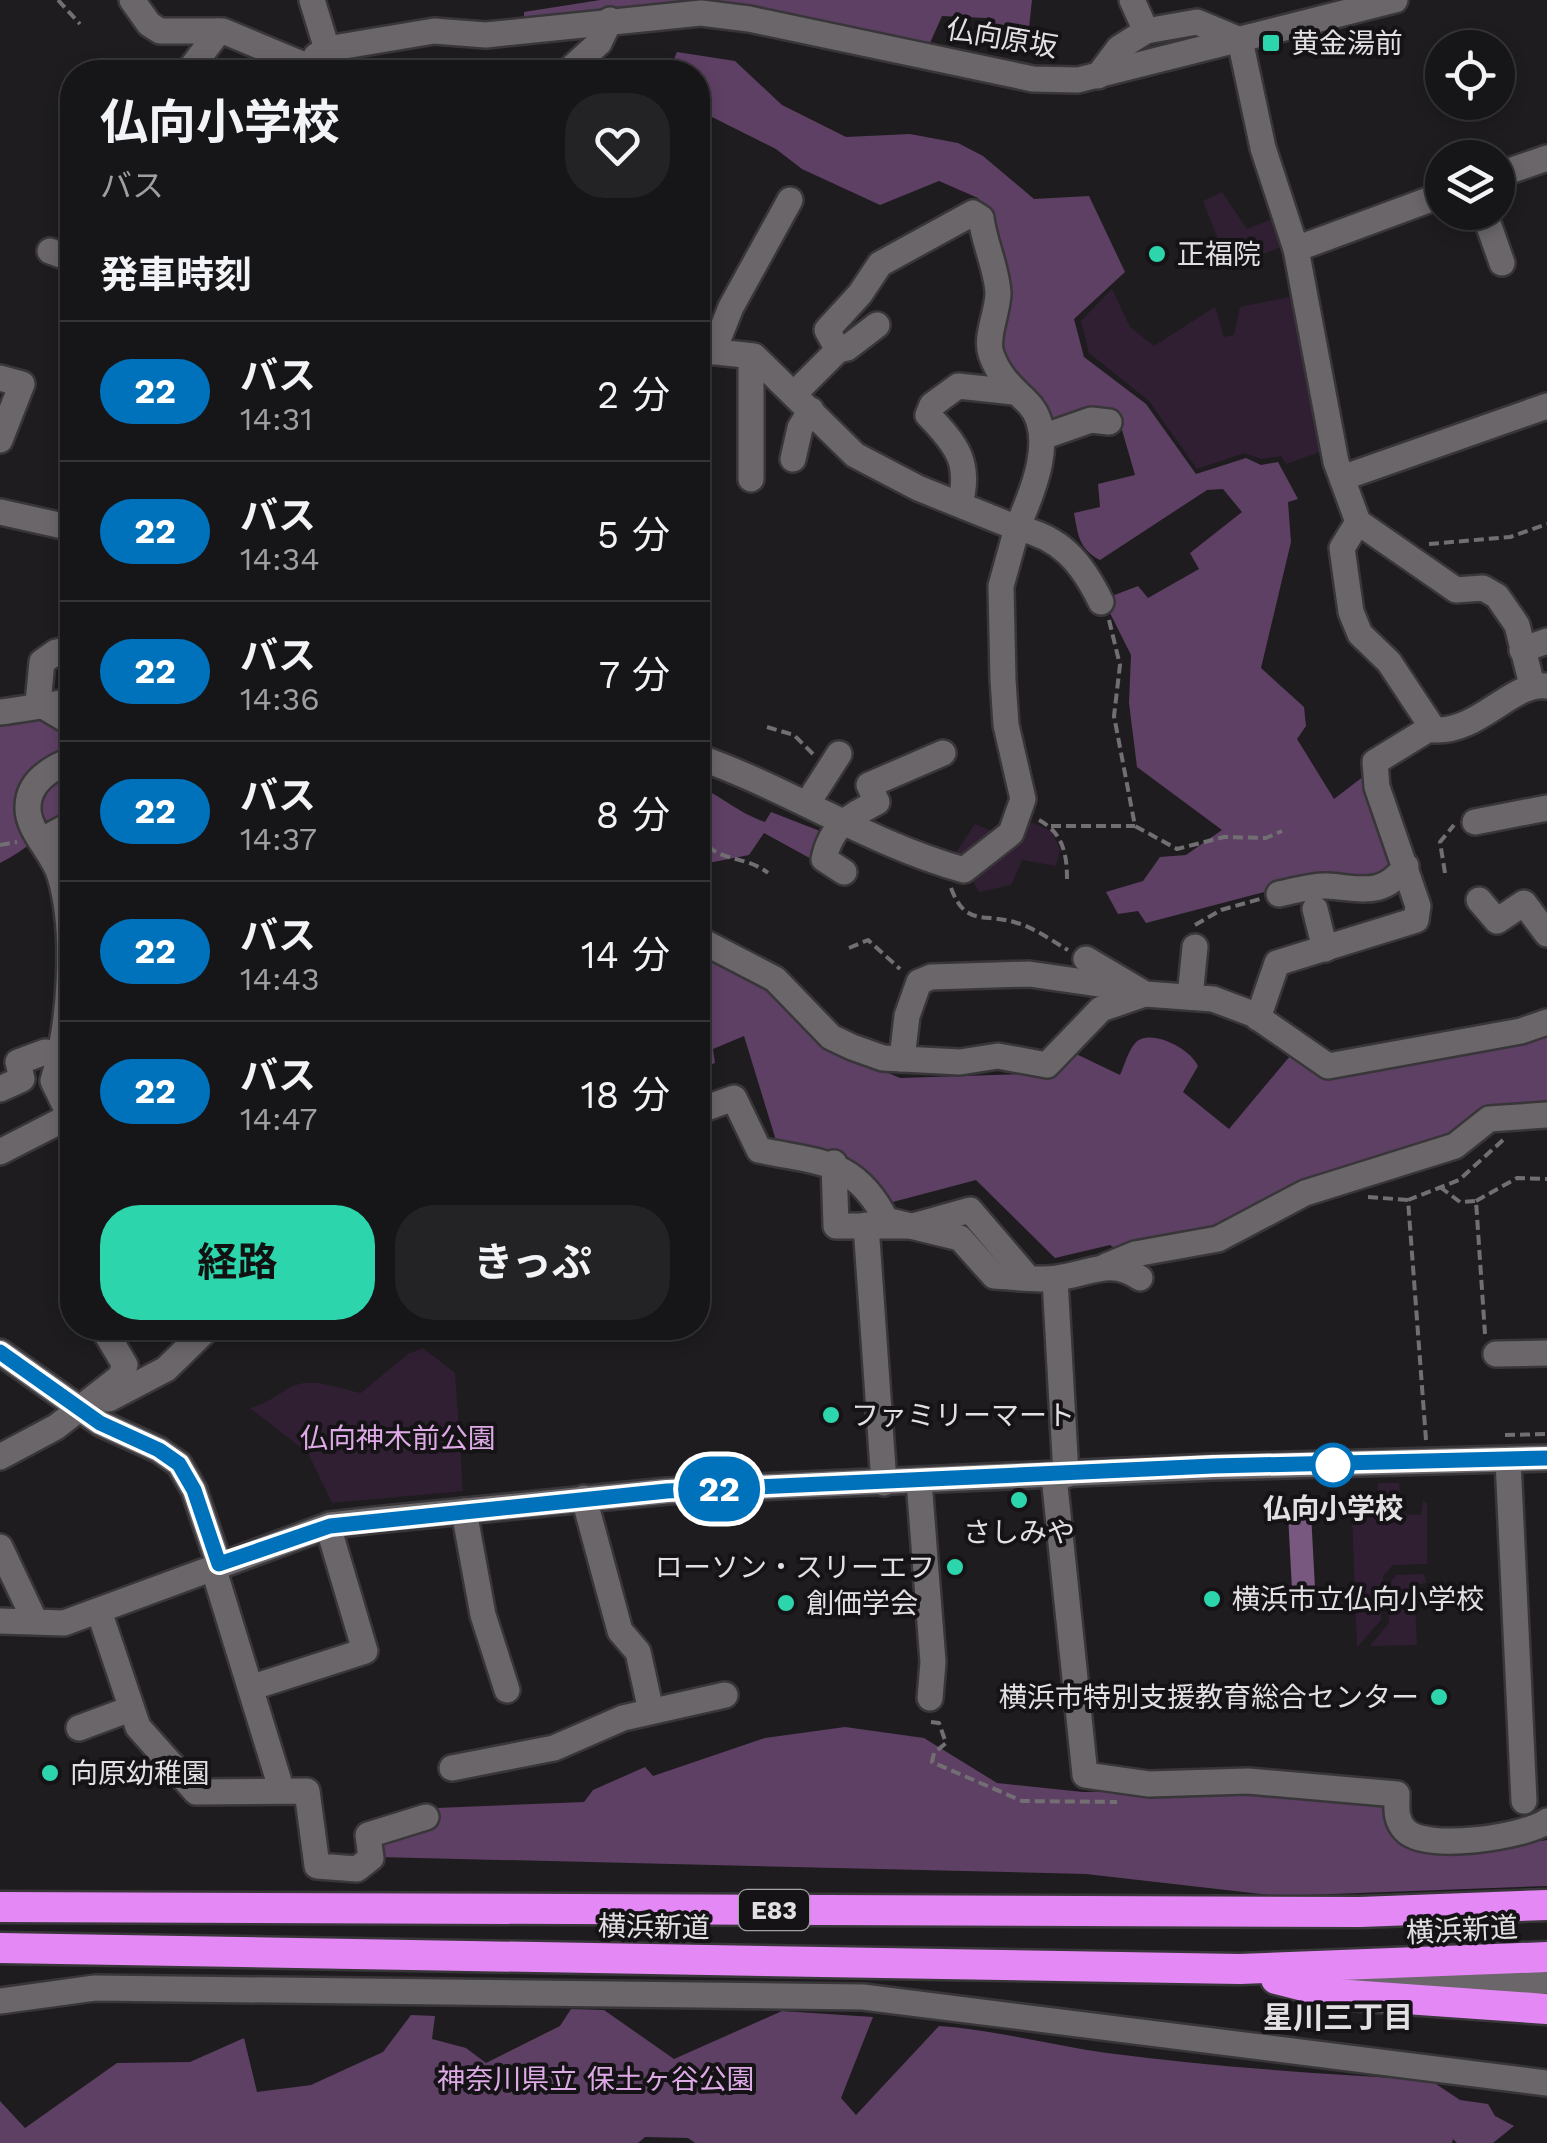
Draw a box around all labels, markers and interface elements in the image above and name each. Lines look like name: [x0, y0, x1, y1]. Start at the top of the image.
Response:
street label: 仏向原坂: [944, 12, 1060, 64]
place label: 黄金湯前: [1291, 27, 1403, 60]
map controls: [1425, 30, 1515, 230]
button: locate: [1425, 30, 1515, 120]
marker: 黄金湯前: [1260, 32, 1282, 54]
button: heart: [565, 93, 670, 198]
text: 仏向小学校: [100, 94, 340, 151]
button: layers: [1425, 140, 1515, 230]
text: バス: [100, 167, 164, 205]
place label: 正福院: [1177, 238, 1261, 271]
marker: 正福院: [1146, 243, 1168, 265]
text: 発車時刻: [100, 253, 252, 297]
text: バス: [240, 354, 316, 398]
text: 22: [134, 370, 176, 412]
text: 2 分: [597, 373, 670, 417]
text: 14:31: [240, 400, 313, 438]
text: バス: [240, 494, 316, 538]
text: 22: [134, 510, 176, 552]
text: 5 分: [597, 513, 670, 557]
text: 14:34: [240, 540, 320, 578]
text: バス: [240, 634, 316, 678]
text: 22: [134, 650, 176, 692]
text: 7 分: [599, 653, 670, 697]
text: 14:36: [240, 680, 320, 718]
text: バス: [240, 774, 316, 818]
text: 22: [134, 790, 176, 832]
text: 8 分: [596, 793, 670, 837]
text: 14:37: [240, 820, 317, 858]
text: バス: [240, 914, 316, 958]
text: 22: [134, 930, 176, 972]
text: 14 分: [581, 933, 670, 977]
text: 14:43: [240, 960, 320, 998]
text: バス: [240, 1054, 316, 1098]
text: 22: [134, 1070, 176, 1112]
text: 18 分: [581, 1073, 670, 1117]
text: 14:47: [240, 1100, 317, 1138]
button: 経路: [100, 1205, 375, 1320]
button: きっぷ: [395, 1205, 670, 1320]
place label: ファミリーマート: [851, 1399, 1075, 1432]
marker: ファミリーマート: [820, 1404, 842, 1426]
park label: 仏向神木前公園: [300, 1422, 496, 1455]
marker: 仏向小学校: [1312, 1444, 1354, 1486]
line badge: 22: [674, 1456, 764, 1522]
text: 22: [698, 1468, 740, 1510]
marker: さしみや: [1008, 1489, 1030, 1511]
place label: 仏向小学校: [1263, 1492, 1403, 1525]
place label: さしみや: [963, 1516, 1075, 1549]
place label: ローソン・スリーエフ: [655, 1551, 935, 1584]
marker: ローソン・スリーエフ: [944, 1556, 966, 1578]
place label: 横浜市立仏向小学校: [1232, 1583, 1484, 1616]
place label: 創価学会: [806, 1587, 918, 1620]
marker: 横浜市立仏向小学校: [1201, 1588, 1223, 1610]
marker: 創価学会: [775, 1592, 797, 1614]
place label: 横浜市特別支援教育総合センター: [999, 1681, 1419, 1714]
marker: 横浜市特別支援教育総合センター: [1428, 1686, 1450, 1708]
place label: 向原幼稚園: [70, 1757, 210, 1790]
marker: 向原幼稚園: [39, 1762, 61, 1784]
road number: E83: [739, 1890, 809, 1930]
street label: 横浜新道: [598, 1910, 710, 1944]
street label: 横浜新道: [1405, 1911, 1519, 1949]
district label: 星川三丁目: [1263, 2000, 1413, 2035]
park label: 神奈川県立 保土ヶ谷公園: [437, 2063, 755, 2096]

